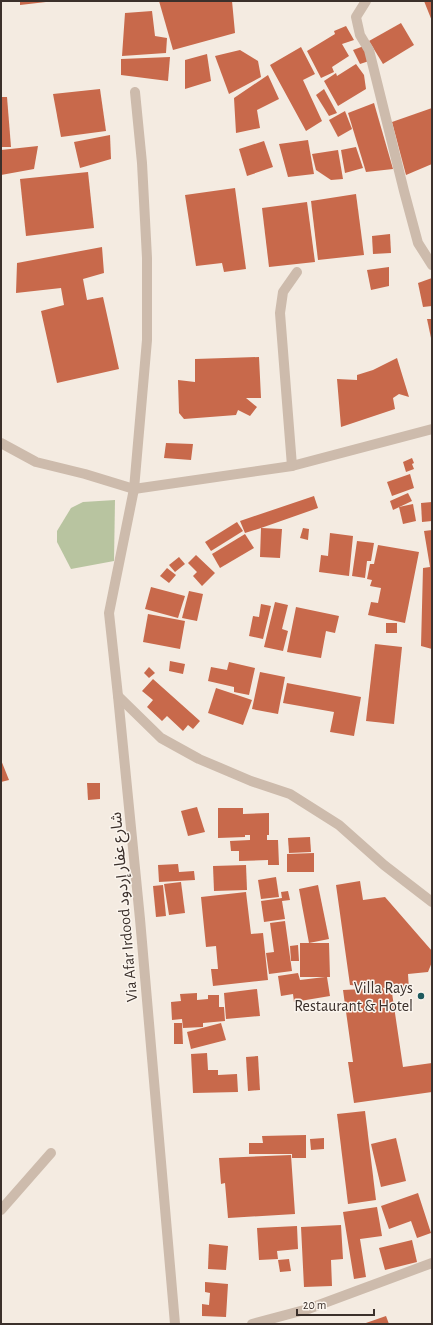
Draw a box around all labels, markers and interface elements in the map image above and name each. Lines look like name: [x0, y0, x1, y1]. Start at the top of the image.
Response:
street label: Via Afar Irdood شارع عفار إردود: [108, 811, 144, 1003]
place label: Villa Rays Restaurant & Hotel: [294, 980, 413, 1014]
marker: Villa Rays Restaurant & Hotel: [416, 991, 426, 1001]
scale bar: [297, 1291, 374, 1317]
text: 20 m: [303, 1299, 326, 1311]

